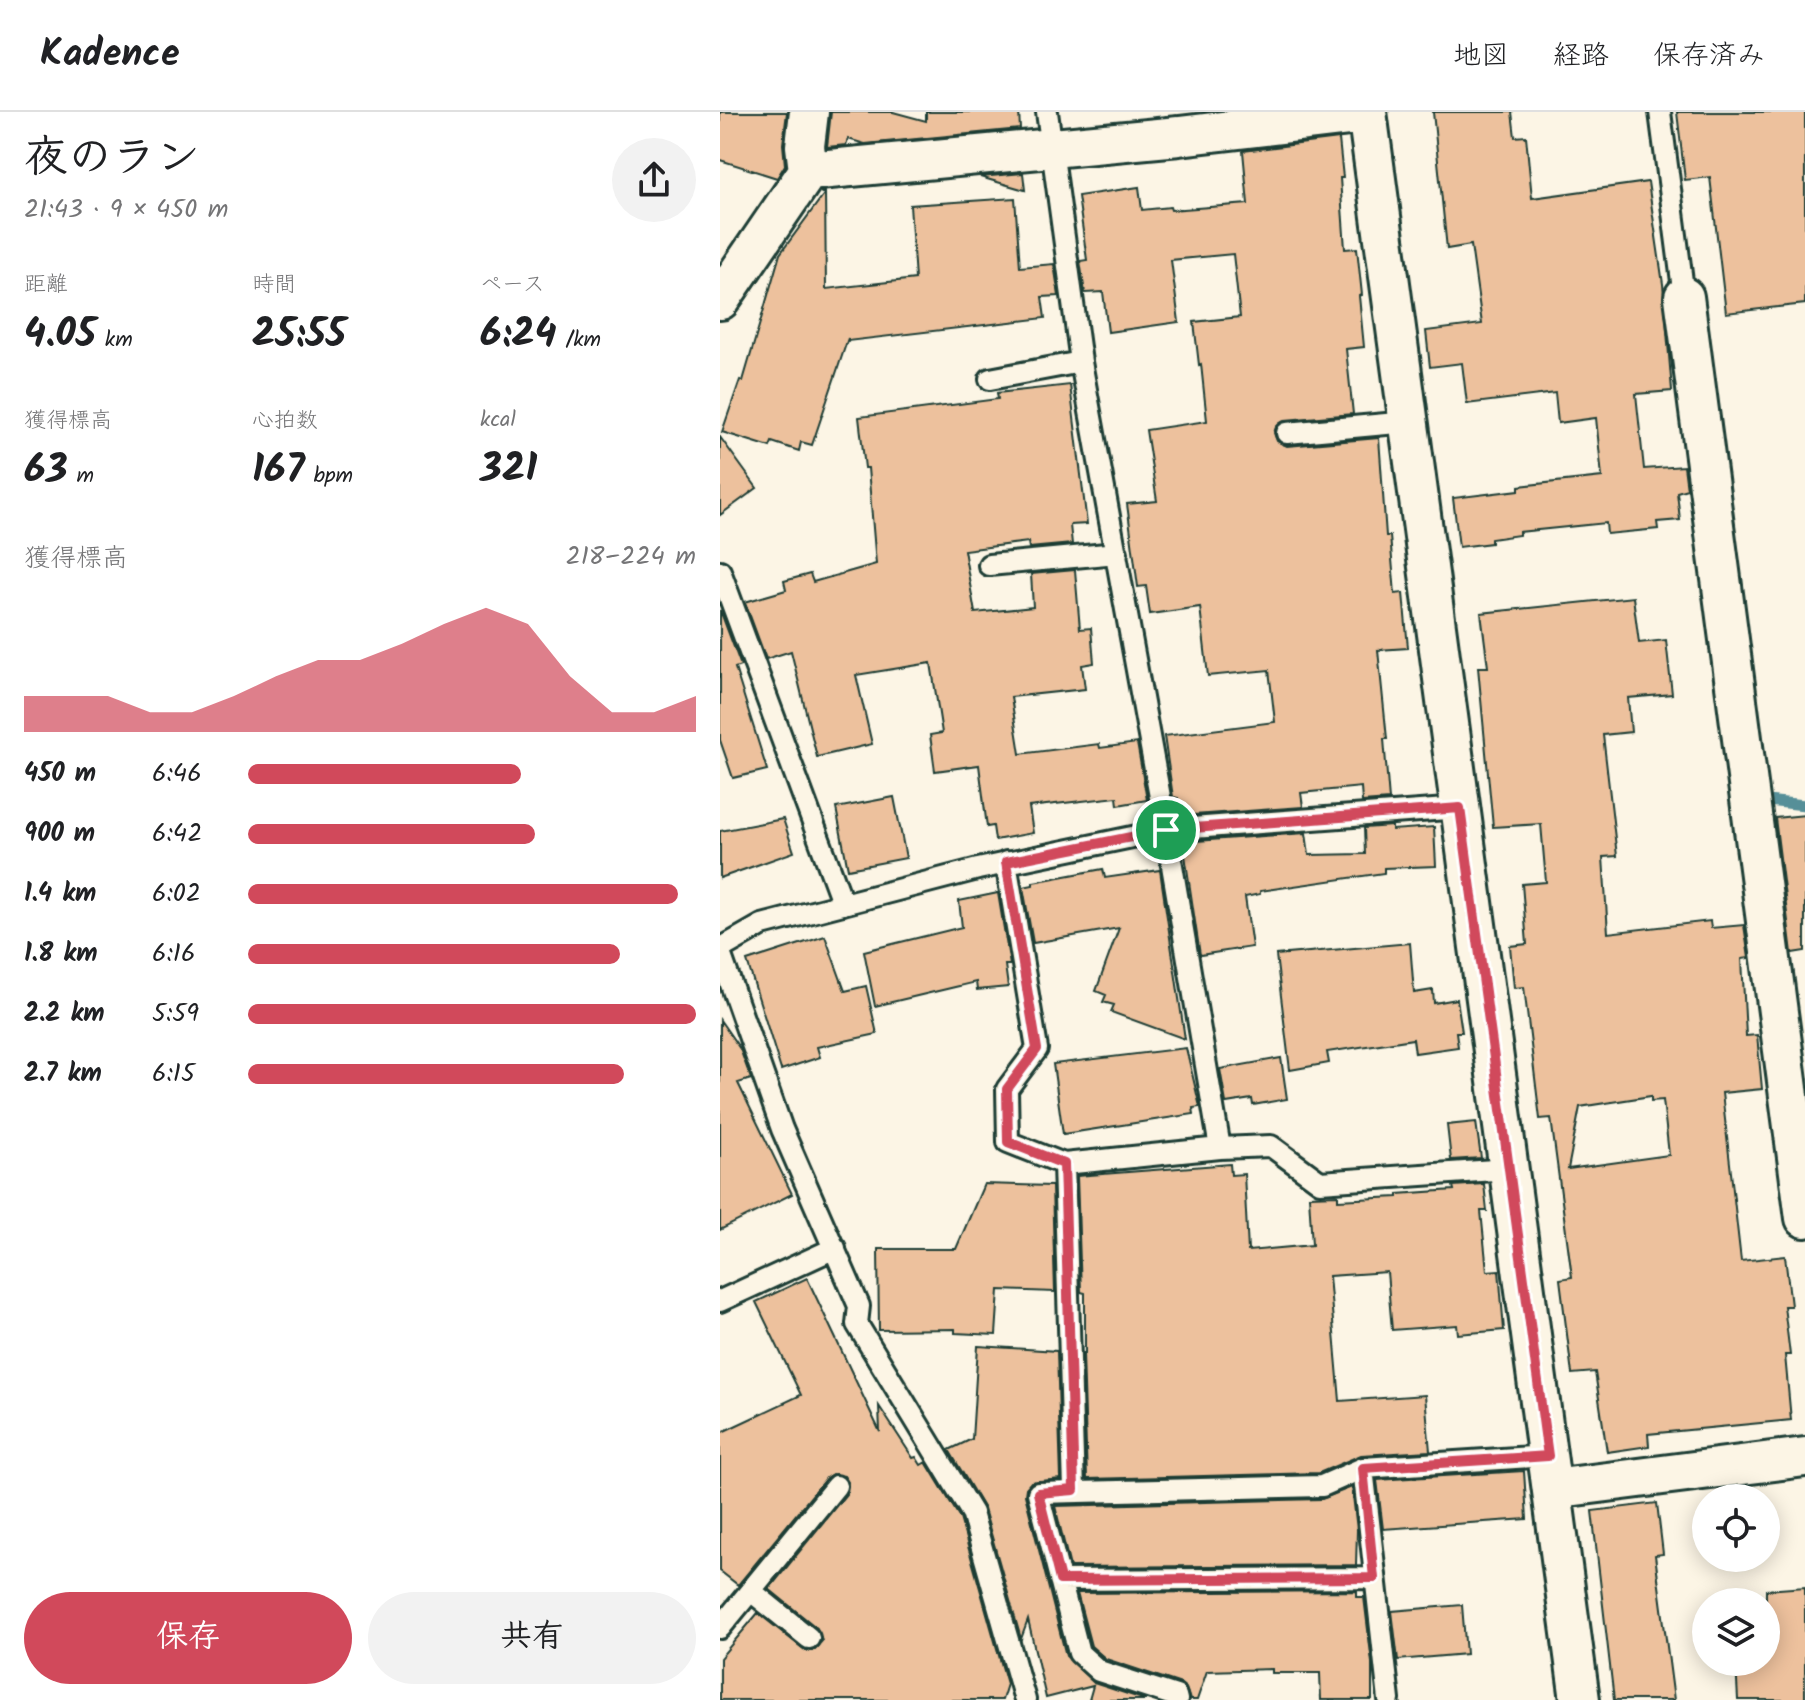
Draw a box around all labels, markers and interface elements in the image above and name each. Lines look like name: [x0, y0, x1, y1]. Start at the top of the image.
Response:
text: Kadence: [40, 25, 179, 85]
text: 地図: [1453, 34, 1509, 79]
text: 経路: [1553, 34, 1609, 79]
text: 保存済み: [1653, 34, 1765, 79]
text: 夜のラン: [24, 124, 200, 194]
button: share: [612, 138, 696, 222]
text: 21:43 · 9 × 450 m: [24, 189, 229, 231]
text: 距離: [24, 268, 68, 303]
text: 時間: [252, 268, 296, 303]
text: ペース: [480, 268, 545, 303]
text: 4.05: [24, 303, 96, 367]
text: 25:55: [252, 303, 346, 367]
text: 6:24: [480, 303, 557, 367]
text: km: [96, 323, 133, 358]
text: /km: [557, 323, 601, 358]
text: kcal: [480, 403, 516, 438]
text: 獲得標高: [24, 404, 112, 439]
text: 心拍数: [252, 404, 318, 439]
text: 321: [480, 438, 537, 502]
text: 63: [24, 439, 68, 503]
text: 167: [252, 439, 305, 503]
text: m: [68, 459, 94, 494]
text: bpm: [305, 459, 353, 494]
text: 218–224 m: [566, 536, 696, 578]
text: 獲得標高: [24, 538, 128, 580]
text: 450 m: [24, 753, 96, 795]
text: 6:46: [152, 753, 202, 795]
pin: [1132, 796, 1200, 864]
icon: arrive: [1144, 808, 1188, 852]
text: 900 m: [24, 813, 95, 855]
text: 6:42: [152, 813, 202, 855]
text: 1.4 km: [24, 873, 96, 915]
text: 6:02: [152, 873, 201, 915]
text: 1.8 km: [24, 933, 97, 975]
text: 6:16: [152, 933, 195, 975]
text: 2.2 km: [24, 993, 105, 1035]
text: 5:59: [152, 993, 199, 1035]
text: 2.7 km: [24, 1053, 102, 1095]
text: 6:15: [152, 1053, 195, 1095]
map controls: [1692, 1484, 1780, 1676]
button: locate: [1692, 1484, 1780, 1572]
button: layers: [1692, 1588, 1780, 1676]
button: 保存: [24, 1592, 352, 1684]
button: 共有: [368, 1592, 696, 1684]

